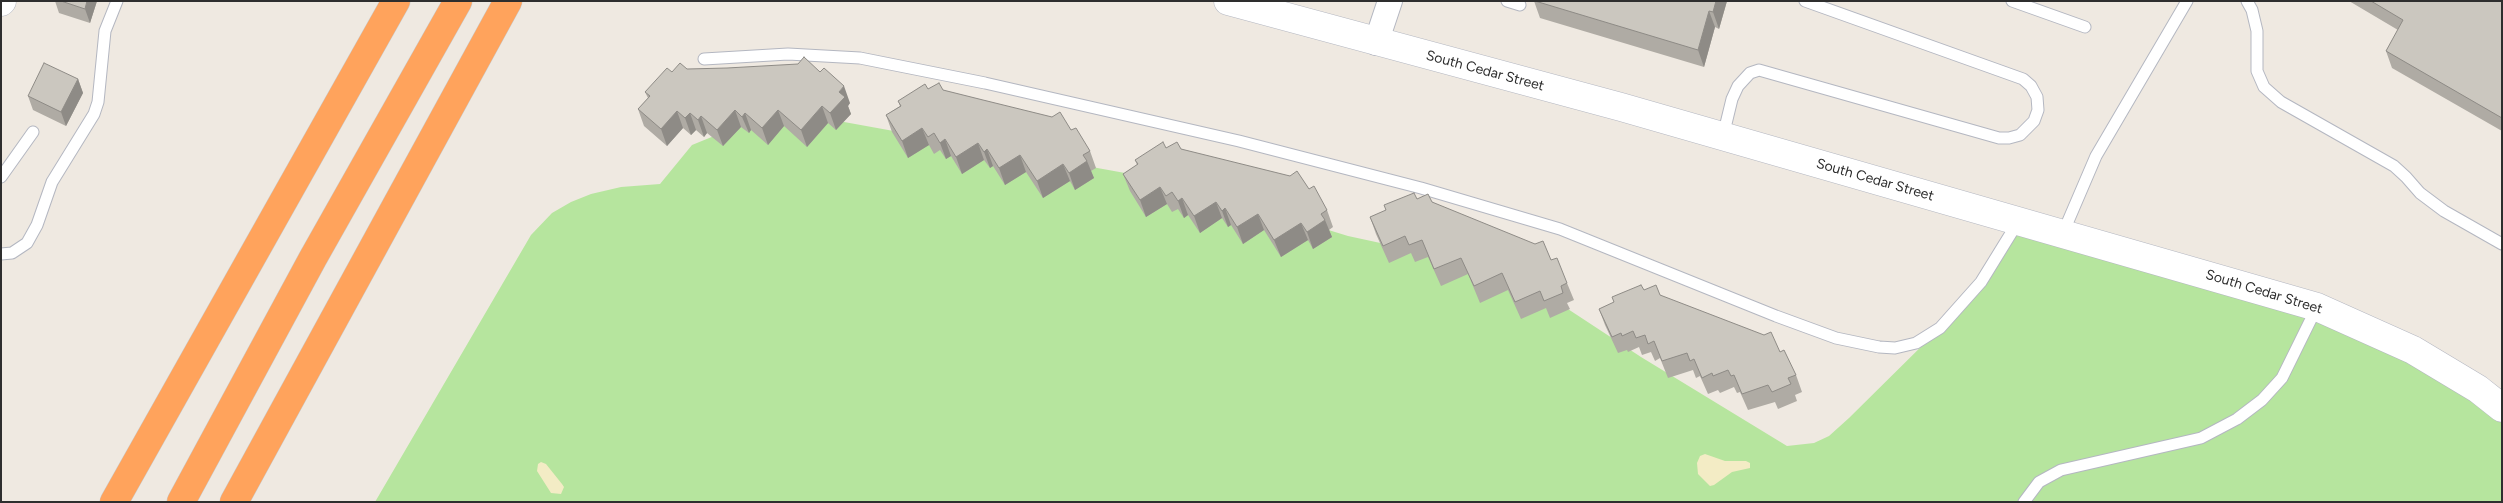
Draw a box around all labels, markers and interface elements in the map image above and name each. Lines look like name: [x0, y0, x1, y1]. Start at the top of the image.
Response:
street label: South Cedar Street: [1424, 47, 1546, 95]
street label: South Cedar Street: [1814, 155, 1936, 205]
street label: South Cedar Street: [2203, 266, 2325, 318]

